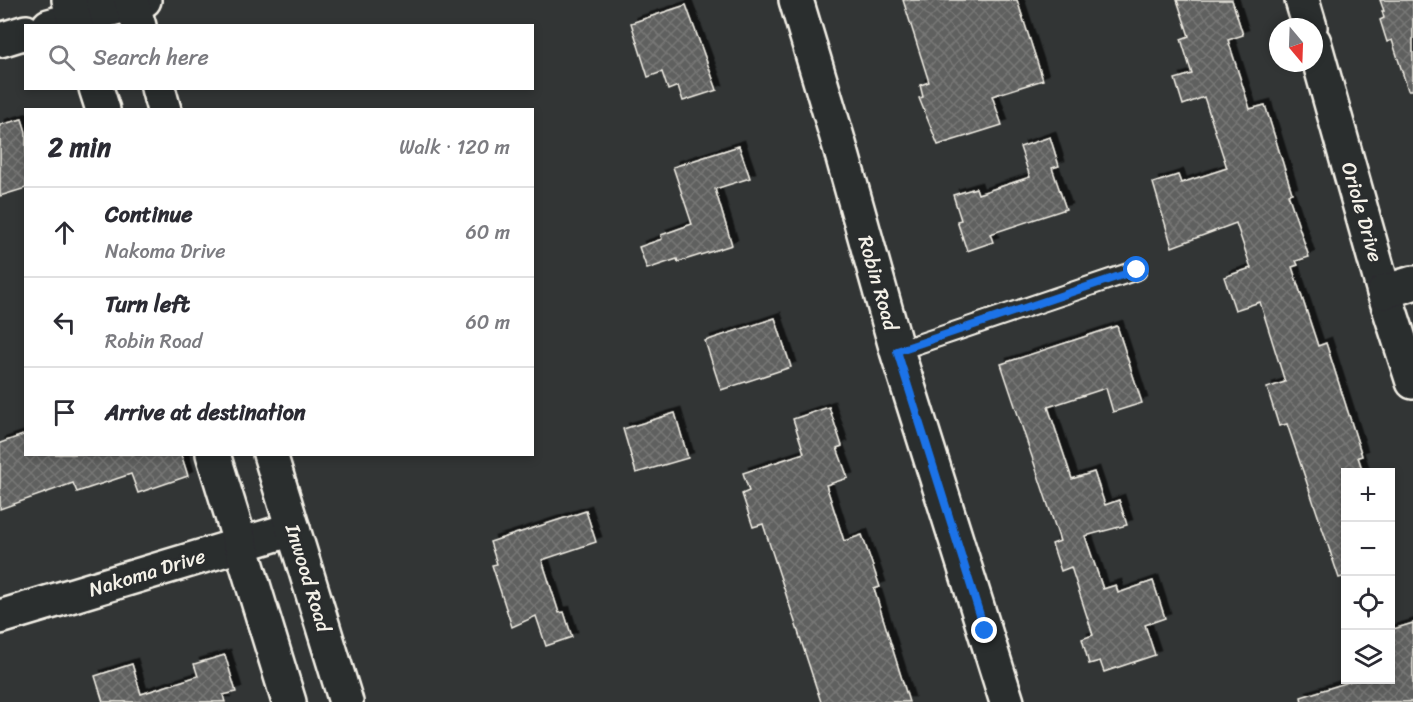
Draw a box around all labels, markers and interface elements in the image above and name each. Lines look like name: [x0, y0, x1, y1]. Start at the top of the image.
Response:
north arrow: [1269, 18, 1323, 72]
search box: [24, 24, 534, 90]
text: Search here: [93, 38, 209, 77]
icon: search: [45, 41, 78, 74]
text: 2 min: [48, 124, 111, 170]
text: Walk · 120 m: [399, 130, 510, 165]
street label: Oriole Drive: [1331, 158, 1393, 266]
text: Continue: [105, 195, 193, 234]
text: 60 m: [465, 215, 510, 250]
icon: ahead: [48, 216, 81, 249]
street label: Robin Road: [848, 231, 909, 336]
text: Nakoma Drive: [105, 234, 226, 269]
route start: [1123, 256, 1149, 282]
text: Turn left: [105, 285, 190, 324]
text: 60 m: [465, 305, 510, 340]
icon: left: [48, 306, 81, 339]
text: Robin Road: [105, 324, 202, 359]
text: Arrive at destination: [105, 393, 306, 432]
icon: arrive: [48, 396, 81, 429]
map controls: [1341, 468, 1395, 684]
button: +: [1341, 468, 1395, 522]
street label: Inwood Road: [275, 519, 341, 638]
button: −: [1341, 522, 1395, 576]
street label: Nakoma Drive: [84, 539, 210, 607]
button: locate: [1341, 576, 1395, 630]
route end: [971, 617, 997, 643]
button: layers: [1341, 630, 1395, 684]

